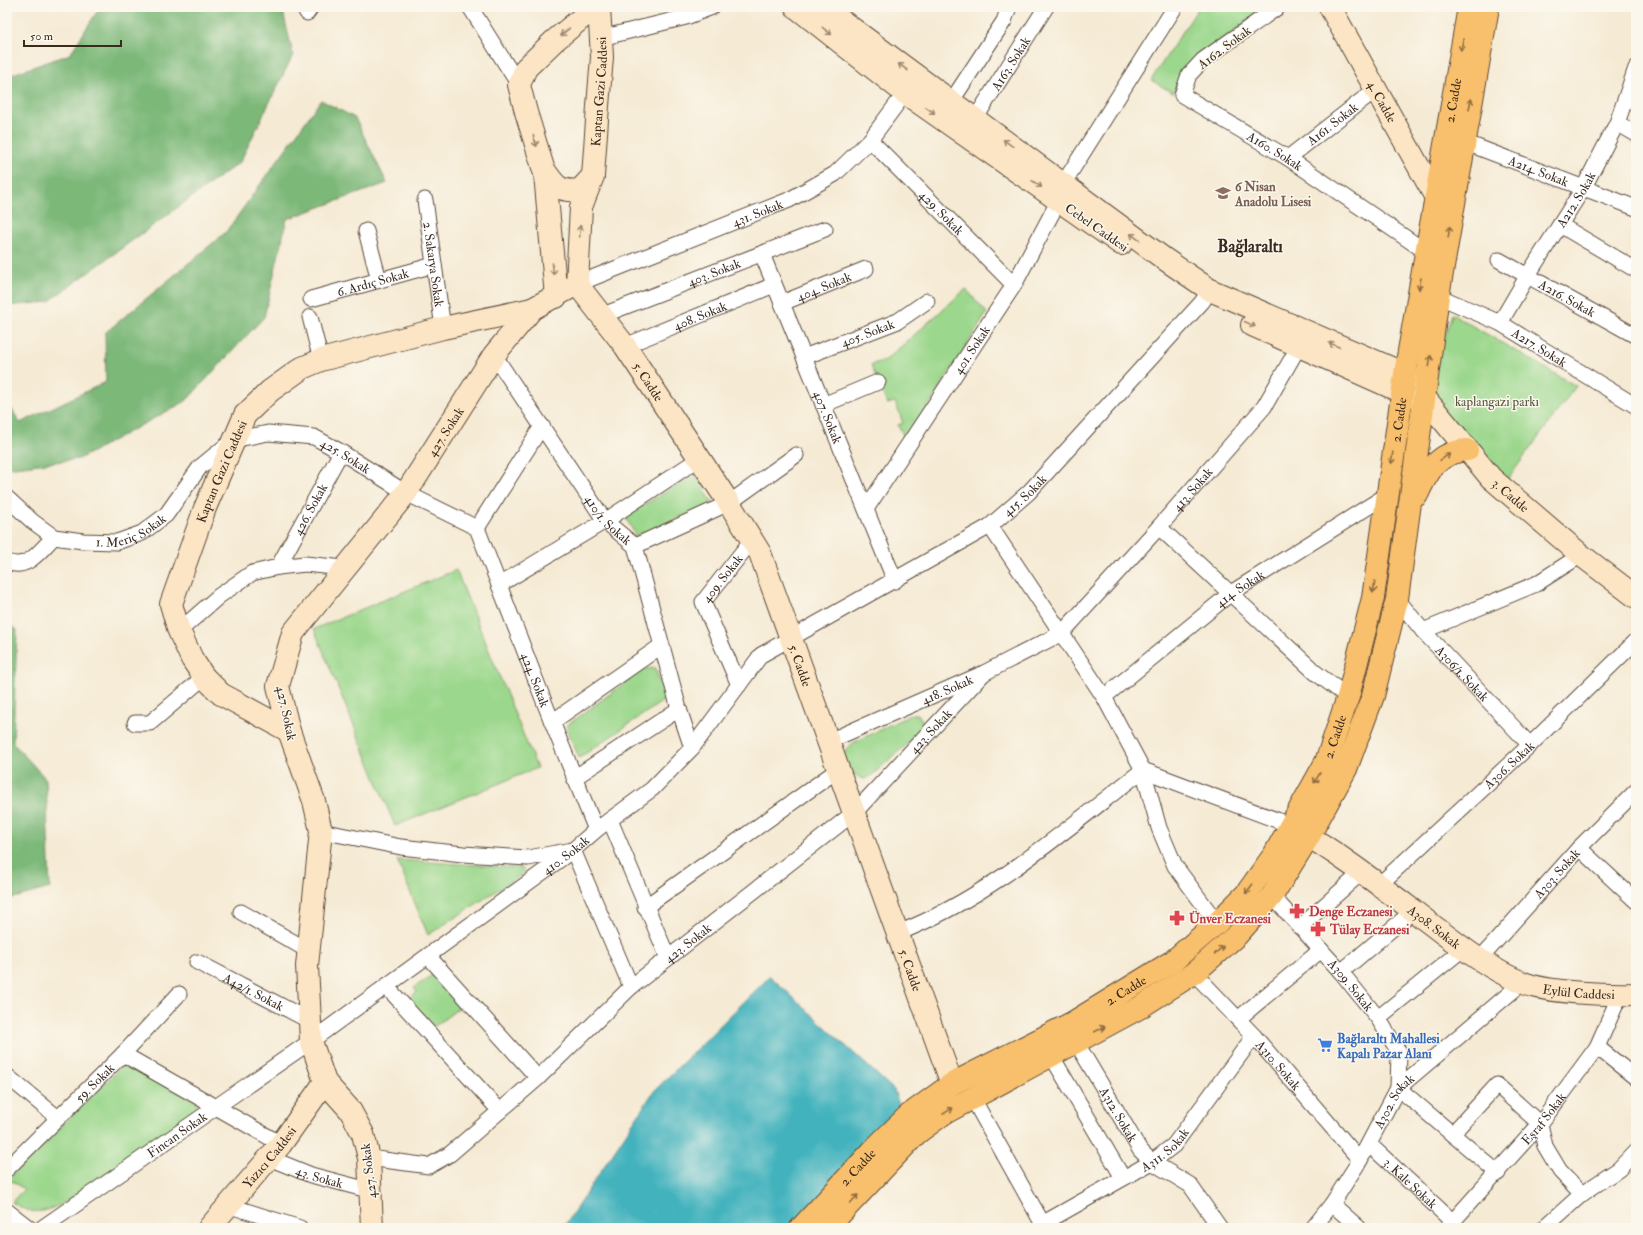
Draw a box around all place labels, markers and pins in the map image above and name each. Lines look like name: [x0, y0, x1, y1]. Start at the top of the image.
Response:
place label: 6 Nisan Anadolu Lisesi: [1234, 179, 1312, 210]
school or university icon: 6 Nisan Anadolu Lisesi: [1214, 184, 1232, 202]
pharmacy icon: Denge Eczanesi: [1288, 902, 1306, 920]
place label: Denge Eczanesi: [1309, 904, 1393, 921]
pharmacy icon: Ünver Eczanesi: [1168, 909, 1186, 927]
place label: Ünver Eczanesi: [1189, 910, 1271, 927]
pharmacy icon: Tülay Eczanesi: [1309, 920, 1327, 938]
place label: Tülay Eczanesi: [1329, 922, 1410, 939]
place label: Bağlaraltı Mahallesi Kapalı Pazar Alanı: [1337, 1031, 1440, 1063]
supermarket icon: Bağlaraltı Mahallesi Kapalı Pazar Alanı: [1316, 1036, 1334, 1054]

